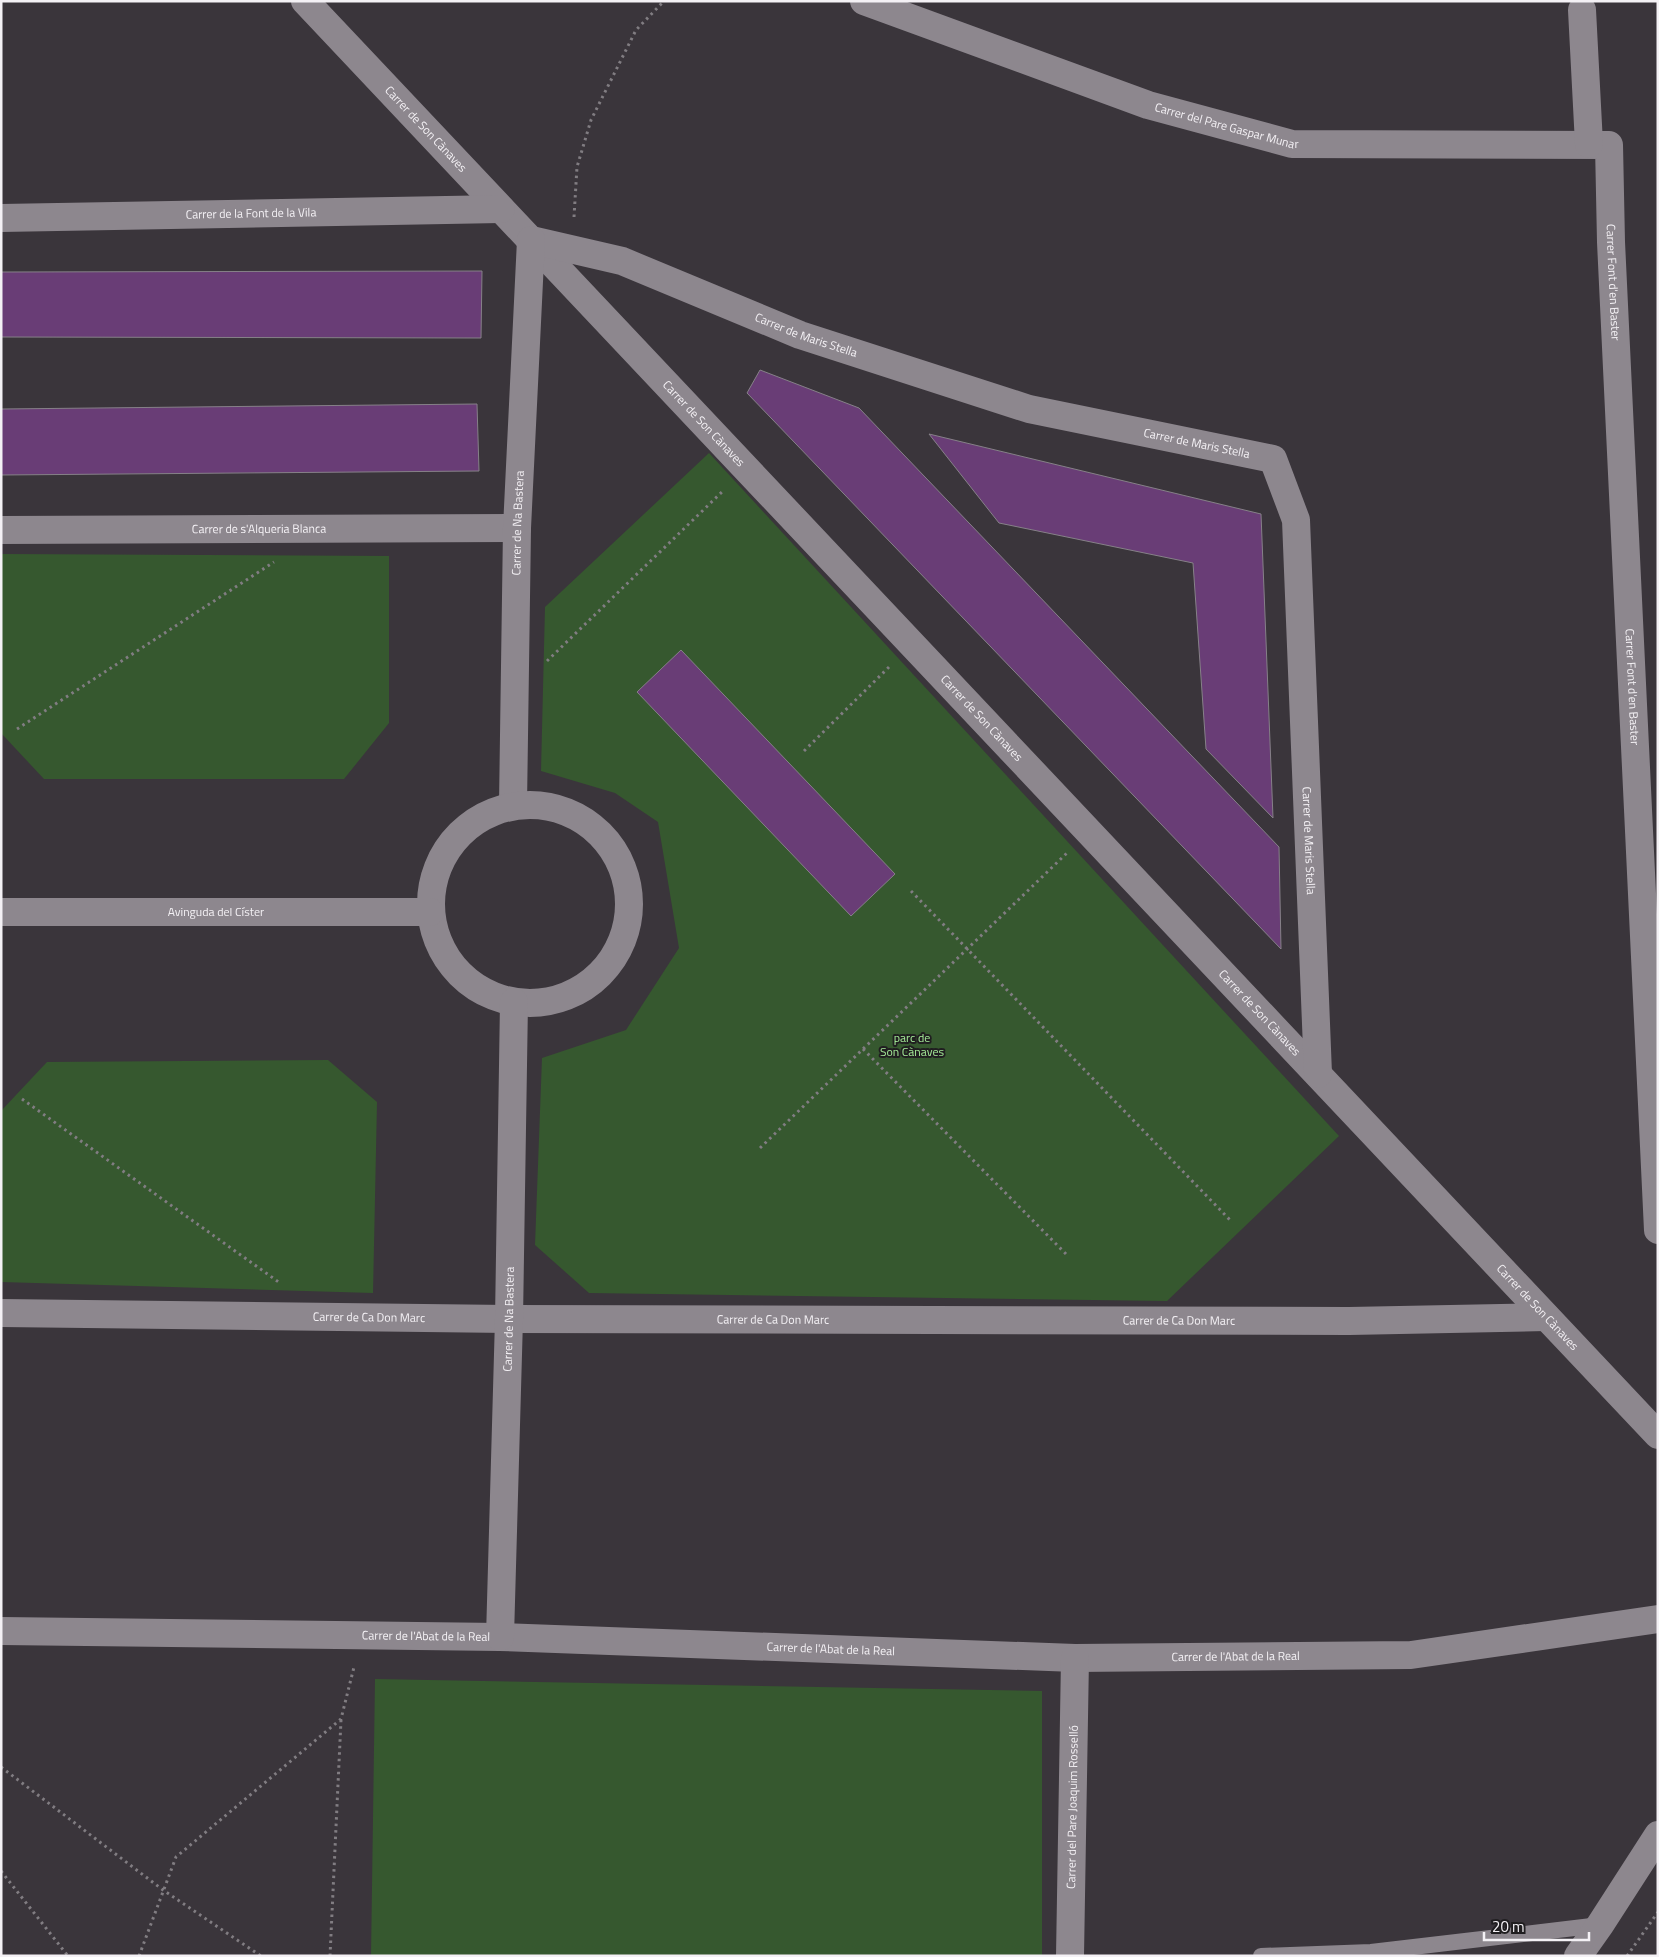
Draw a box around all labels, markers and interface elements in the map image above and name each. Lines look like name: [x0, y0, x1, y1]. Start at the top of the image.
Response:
street label: Carrer de Son Cànaves: [380, 81, 472, 177]
street label: Carrer del Pare Gaspar Munar: [1153, 97, 1299, 153]
street label: Carrer de la Font de la Vila: [185, 202, 316, 224]
street label: Carrer Font d'en Baster: [1602, 224, 1626, 341]
street label: Carrer de Maris Stella: [752, 307, 860, 362]
street label: Carrer de Son Cànaves: [658, 376, 750, 471]
street label: Carrer de Maris Stella: [1142, 423, 1252, 463]
street label: Carrer de Na Bastera: [506, 470, 529, 576]
street label: Carrer de s'Alqueria Blanca: [192, 519, 326, 538]
street label: Carrer Font d'en Baster: [1620, 628, 1645, 746]
street label: Carrer de Son Cànaves: [936, 670, 1028, 766]
street label: Carrer de Maris Stella: [1298, 786, 1321, 895]
street label: Avinguda del Císter: [168, 902, 264, 921]
street label: Carrer de Son Cànaves: [1214, 965, 1306, 1060]
park label: parc de Son Cànaves: [880, 1028, 944, 1061]
street label: Carrer de Son Cànaves: [1492, 1259, 1584, 1355]
street label: Carrer de Na Bastera: [498, 1267, 519, 1372]
street label: Carrer de Ca Don Marc: [313, 1307, 425, 1327]
street label: Carrer de Ca Don Marc: [717, 1309, 829, 1329]
street label: Carrer de Ca Don Marc: [1123, 1310, 1235, 1330]
street label: Carrer de l'Abat de la Real: [362, 1625, 490, 1646]
street label: Carrer de l'Abat de la Real: [766, 1637, 895, 1660]
street label: Carrer de l'Abat de la Real: [1171, 1646, 1300, 1666]
street label: Carrer del Pare Joaquim Rosselló: [1061, 1725, 1083, 1889]
scale bar: [1484, 1910, 1589, 1942]
text: 20 m: [1492, 1915, 1525, 1938]

